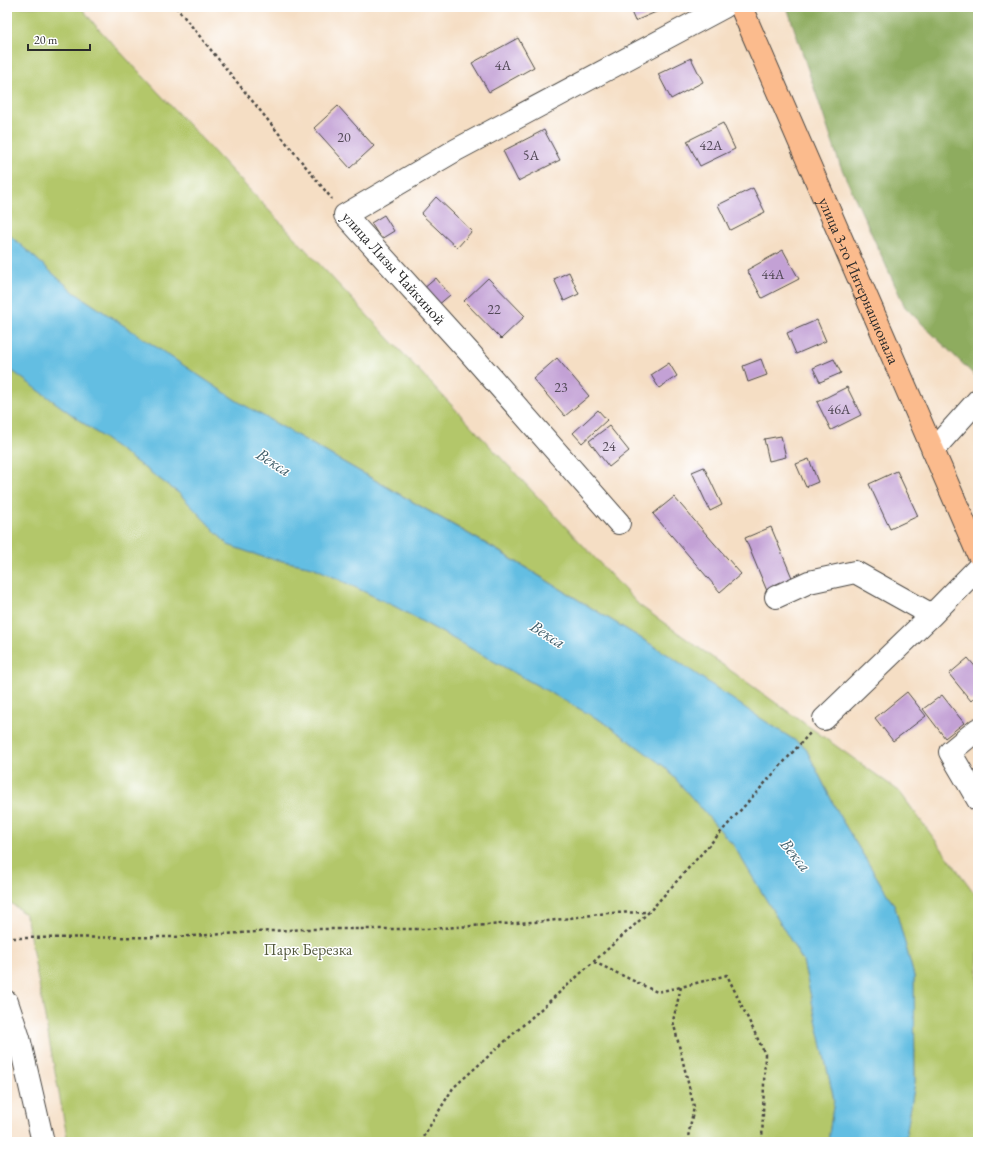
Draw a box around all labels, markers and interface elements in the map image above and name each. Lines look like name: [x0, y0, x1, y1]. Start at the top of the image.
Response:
scale bar: [28, 26, 90, 52]
text: 20 m: [34, 32, 58, 48]
house number: 4А: [495, 56, 512, 74]
house number: 20: [337, 128, 351, 146]
house number: 42А: [699, 136, 723, 154]
house number: 5А: [523, 146, 540, 164]
street label: улица 3-го Интернационала: [814, 194, 905, 368]
street label: улица Лизы Чайкиной: [337, 207, 451, 330]
house number: 44А: [761, 265, 785, 283]
house number: 22: [487, 300, 501, 318]
house number: 23: [554, 378, 568, 396]
house number: 46А: [827, 400, 851, 418]
house number: 24: [602, 437, 616, 455]
water label: Векса: [252, 442, 296, 481]
water label: Векса: [526, 614, 570, 653]
water label: Векса: [775, 833, 816, 876]
park label: Парк Березка: [264, 939, 353, 960]

